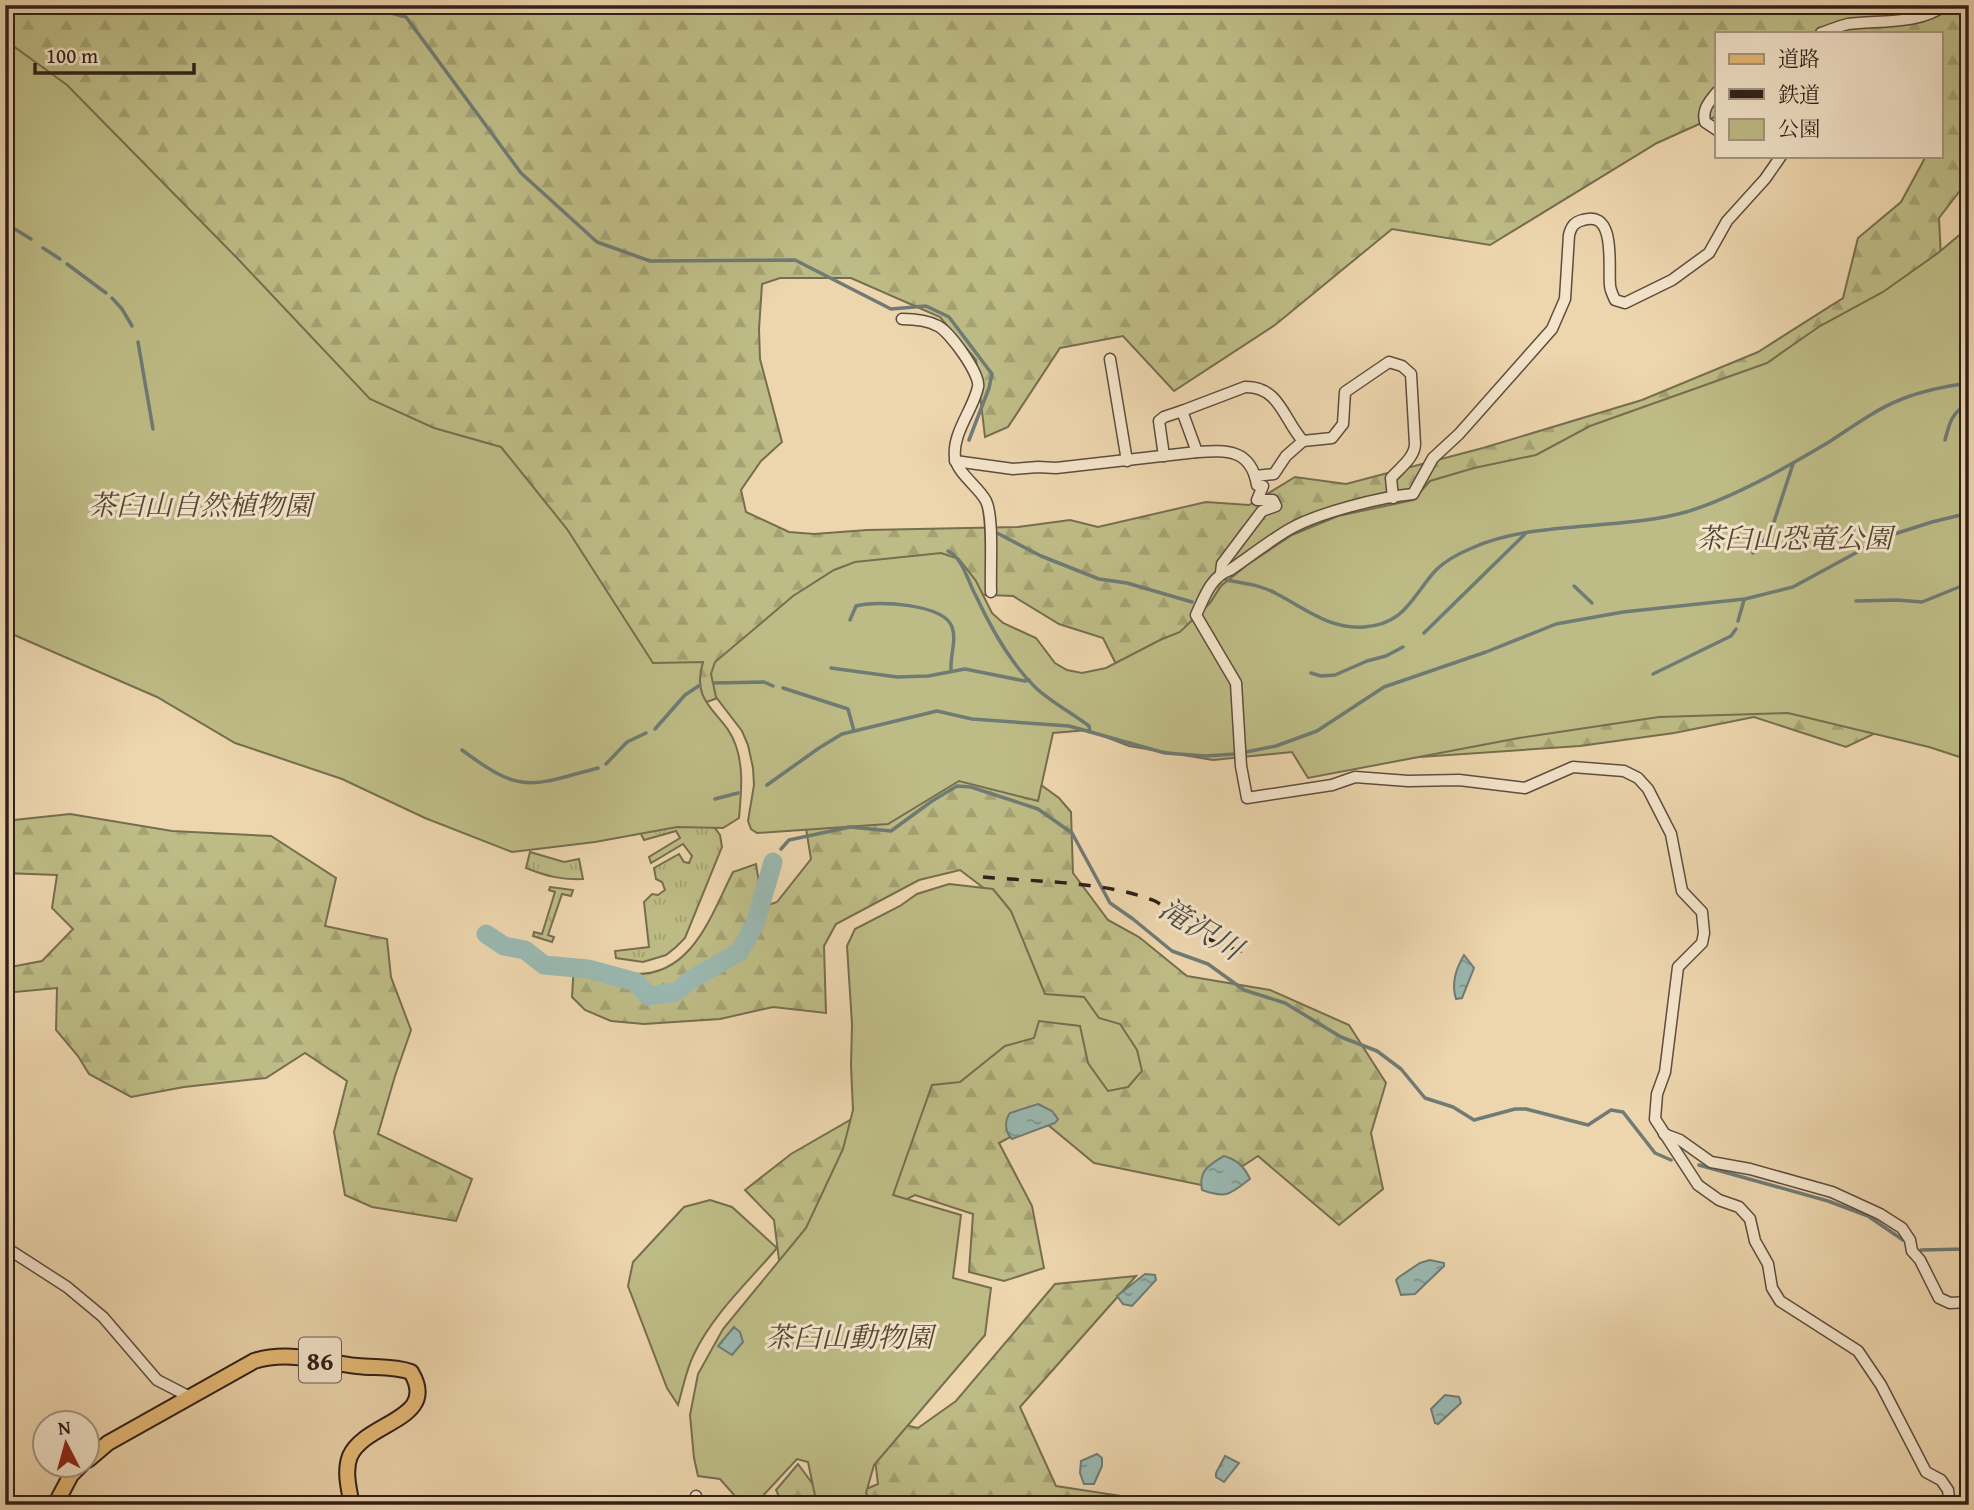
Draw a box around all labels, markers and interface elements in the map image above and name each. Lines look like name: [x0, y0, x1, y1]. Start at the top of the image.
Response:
scale bar: [35, 32, 194, 76]
legend: [1715, 32, 1942, 158]
text: 100 m: [46, 40, 98, 71]
text: 道路: [1778, 43, 1820, 74]
text: 鉄道: [1778, 79, 1820, 110]
text: 公園: [1778, 113, 1820, 144]
park label: 茶臼山自然植物園: [88, 484, 316, 525]
park label: 茶臼山恐竜公園: [1696, 517, 1896, 558]
water label: 滝沢川: [1151, 886, 1253, 972]
park label: 茶臼山動物園: [765, 1316, 937, 1357]
road number: 86: [299, 1338, 341, 1382]
north arrow: [32, 1408, 102, 1478]
text: N: [56, 1412, 72, 1442]

